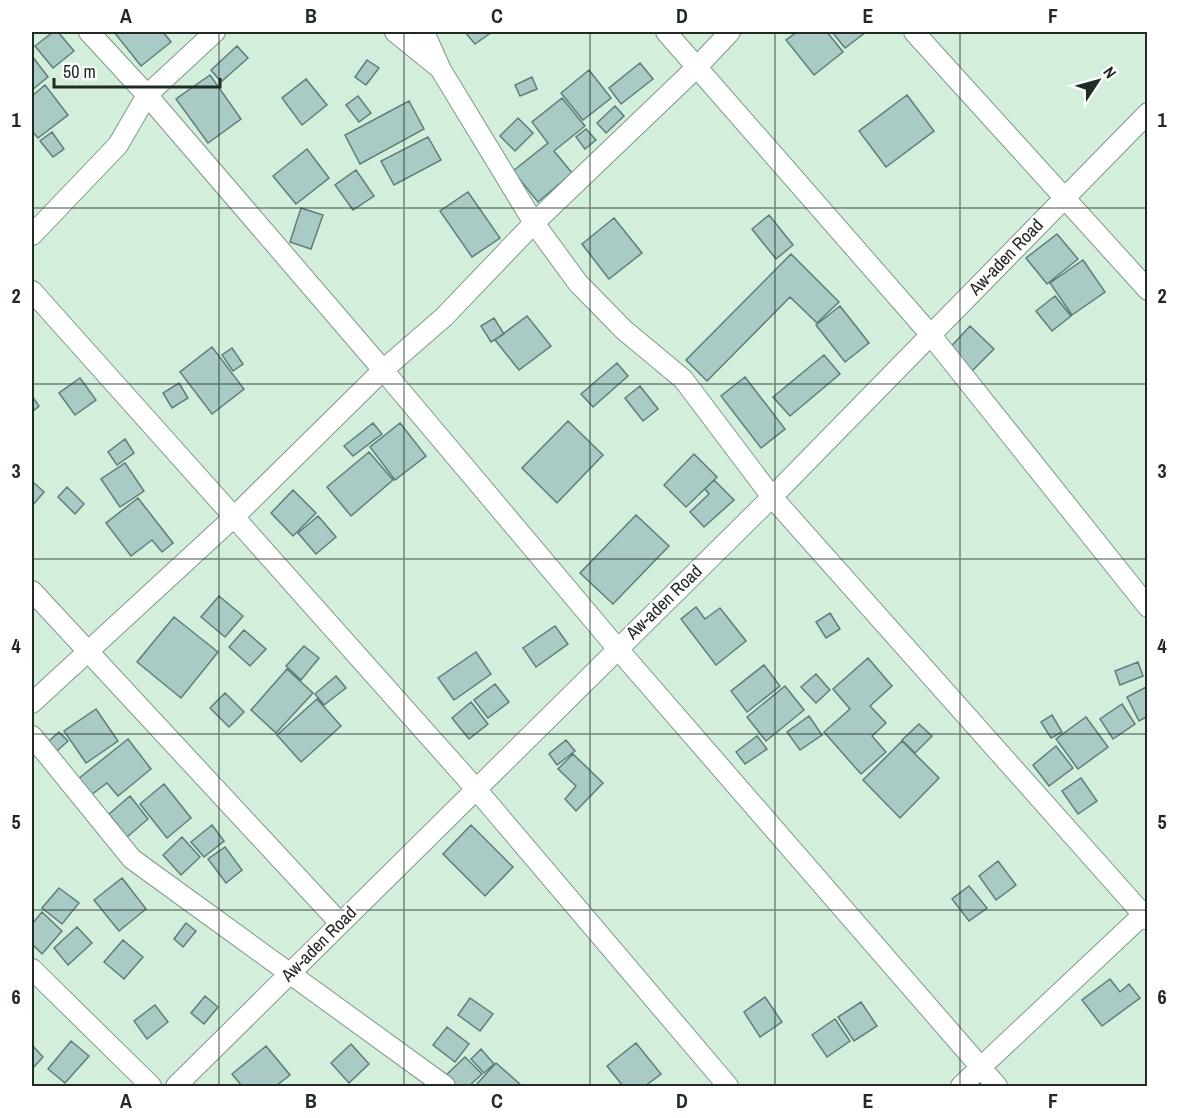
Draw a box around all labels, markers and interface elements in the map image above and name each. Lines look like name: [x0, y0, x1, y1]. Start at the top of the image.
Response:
text: A: [120, 2, 132, 29]
text: B: [305, 2, 317, 29]
text: C: [491, 2, 503, 29]
text: D: [676, 2, 688, 29]
text: E: [863, 2, 874, 29]
text: F: [1048, 2, 1058, 29]
scale bar: [54, 51, 220, 89]
north arrow: [1068, 51, 1128, 111]
text: 50 m: [63, 59, 96, 84]
text: N: [1098, 62, 1122, 82]
text: 1: [11, 106, 21, 133]
text: 1: [1157, 106, 1167, 133]
street label: Aw-aden Road: [962, 213, 1048, 301]
text: 2: [11, 282, 21, 309]
text: 2: [1157, 282, 1167, 309]
text: 3: [11, 457, 21, 484]
text: 3: [1157, 457, 1167, 484]
street label: Aw-aden Road: [619, 559, 707, 645]
text: 4: [11, 632, 21, 659]
text: 4: [1157, 632, 1167, 659]
text: 5: [11, 808, 21, 835]
text: 5: [1157, 808, 1167, 835]
street label: Aw-aden Road: [275, 900, 362, 988]
text: 6: [11, 983, 21, 1010]
text: 6: [1157, 983, 1167, 1010]
text: A: [120, 1087, 132, 1114]
text: B: [305, 1087, 317, 1114]
text: C: [491, 1087, 503, 1114]
text: D: [676, 1087, 688, 1114]
text: E: [863, 1087, 874, 1114]
text: F: [1048, 1087, 1058, 1114]

